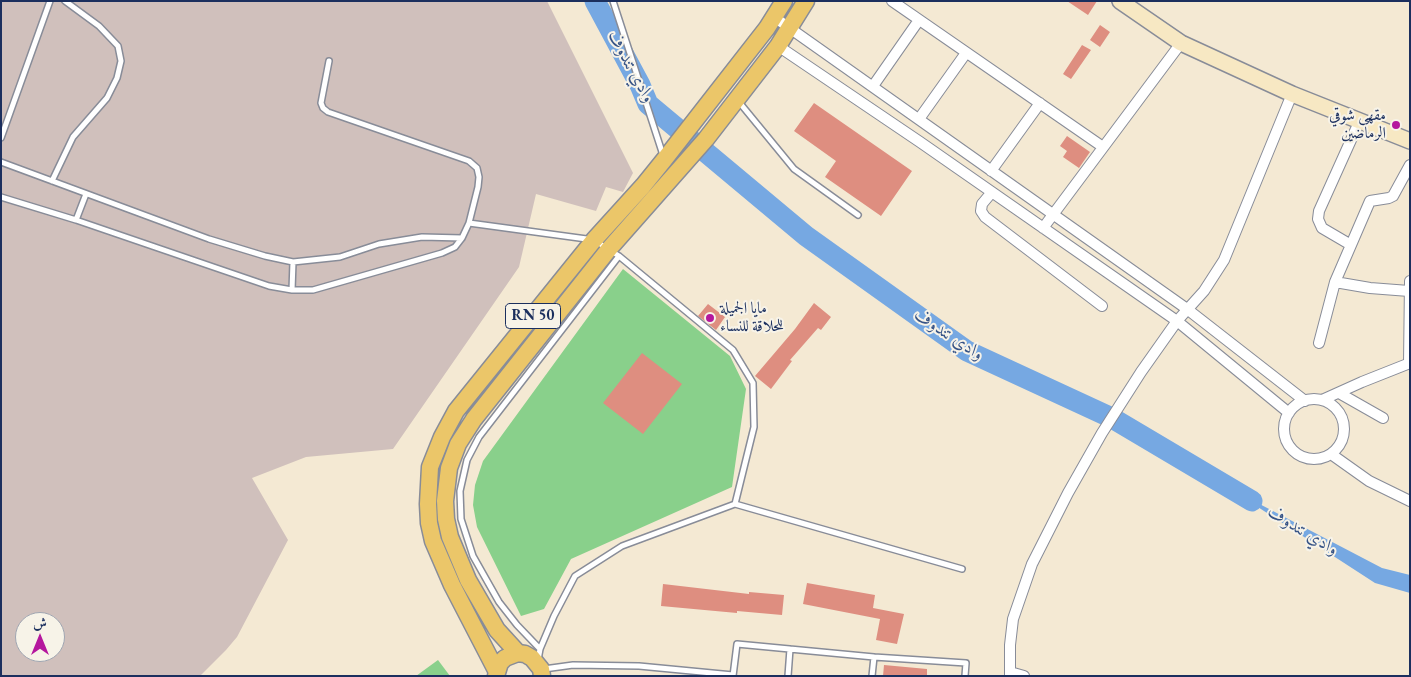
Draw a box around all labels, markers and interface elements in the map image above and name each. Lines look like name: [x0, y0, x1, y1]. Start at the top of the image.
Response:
water label: وادي تندوف: [602, 27, 660, 107]
place label: مقهى شوقي الرماضين: [1329, 106, 1386, 144]
marker: مقهى شوقي الرماضين: [1390, 119, 1402, 131]
place label: مايا الجميلة للحلاقة للنساء: [720, 299, 784, 337]
road number: RN 50: [506, 304, 560, 328]
water label: وادي تندوف: [910, 305, 988, 365]
marker: مايا الجميلة للحلاقة للنساء: [704, 312, 716, 324]
water label: وادي تندوف: [1264, 501, 1342, 561]
north arrow: [15, 612, 65, 662]
text: ش: [33, 614, 47, 632]

